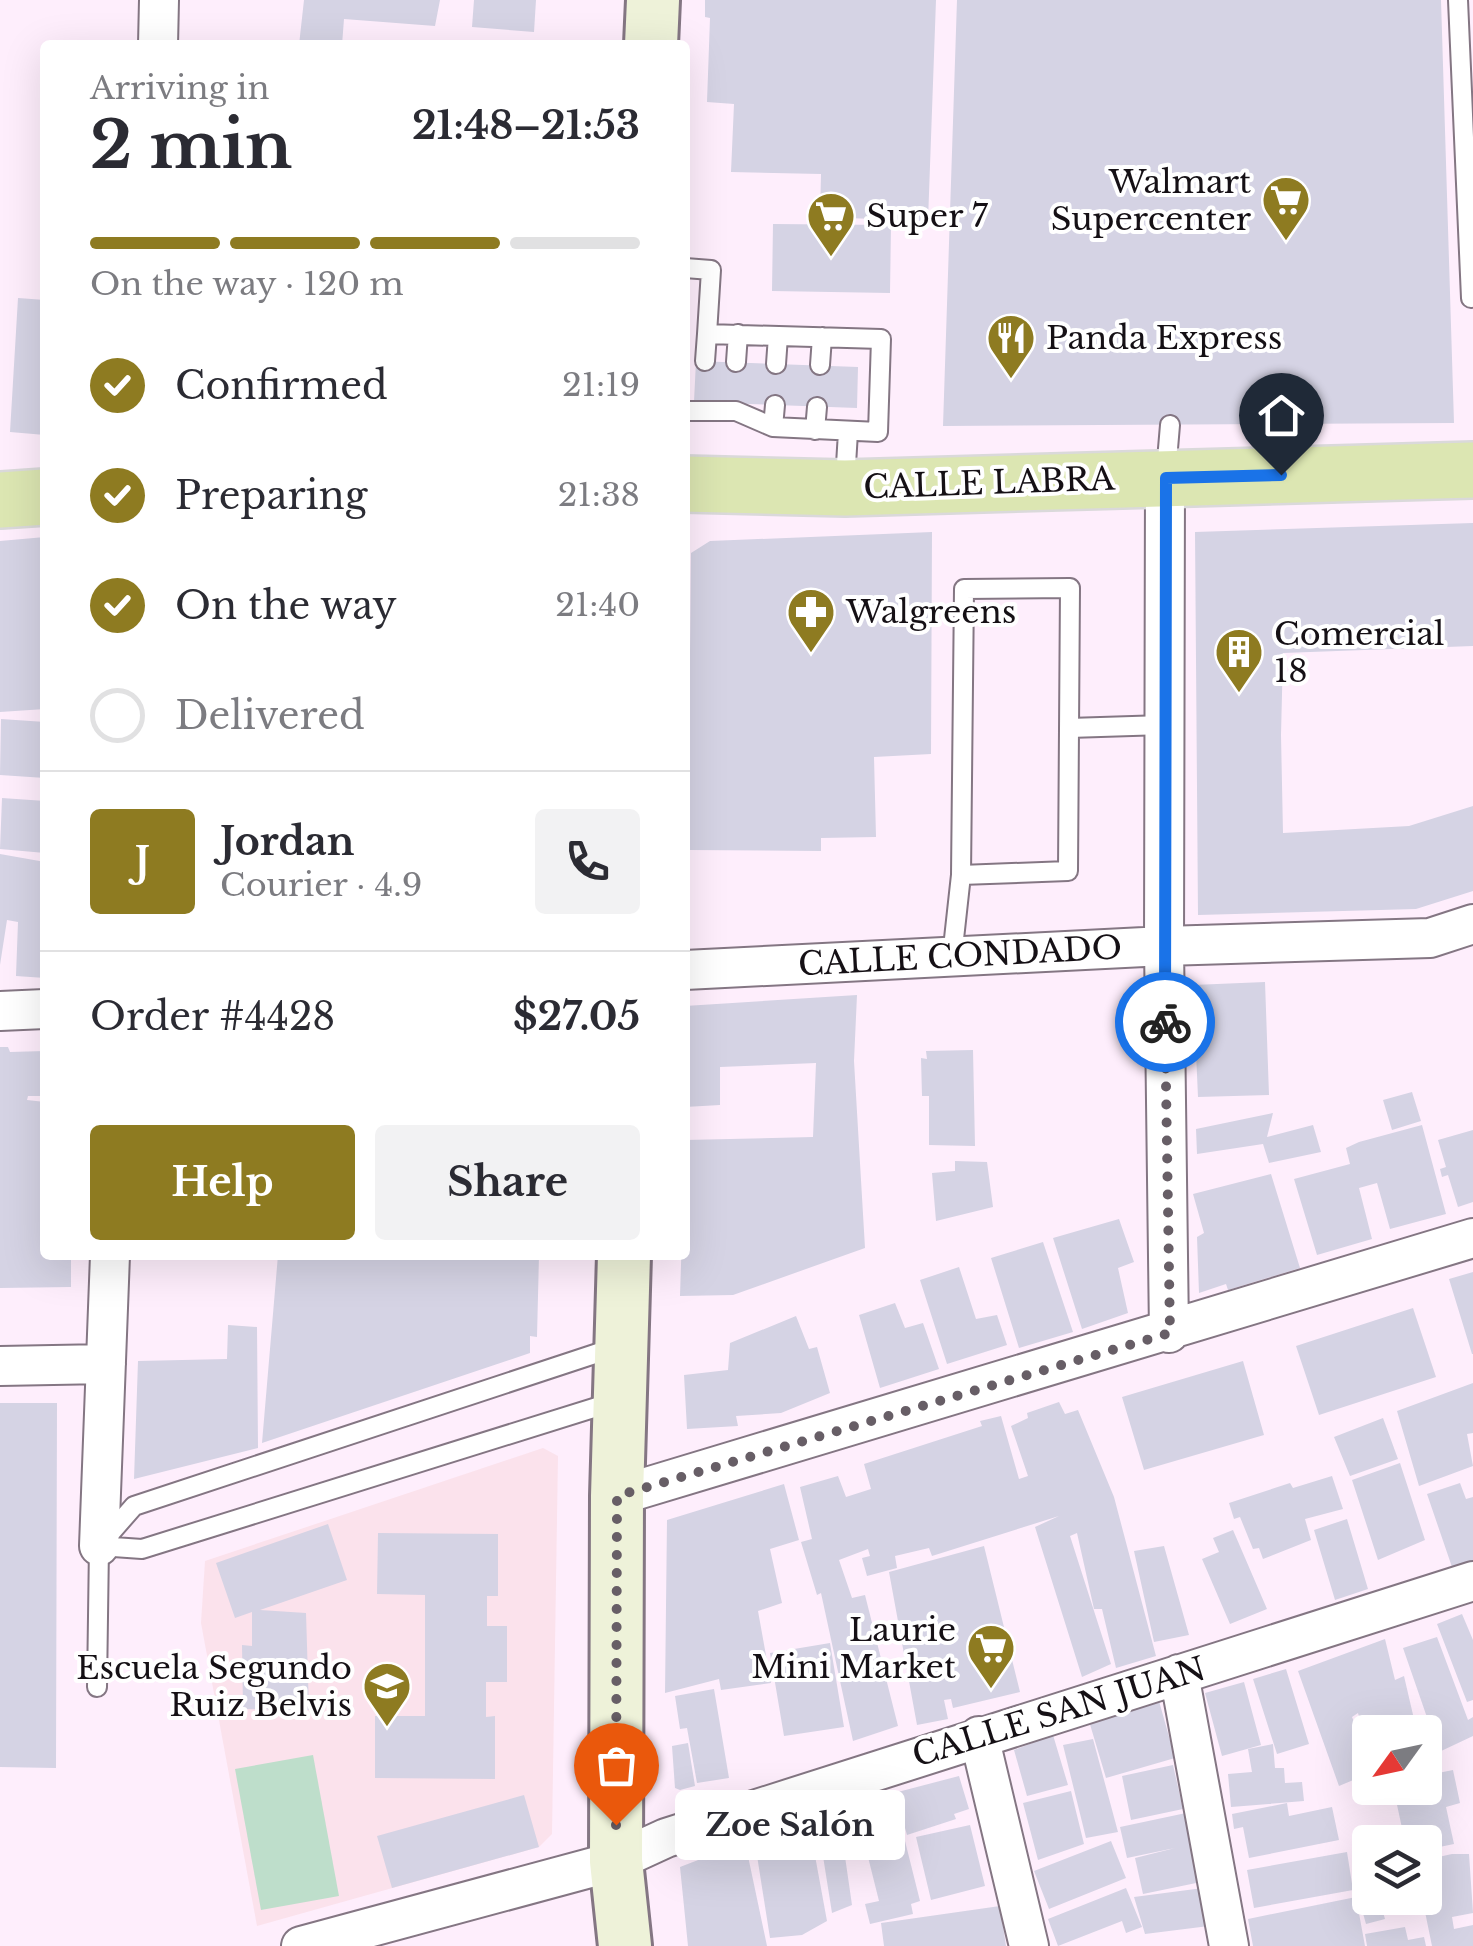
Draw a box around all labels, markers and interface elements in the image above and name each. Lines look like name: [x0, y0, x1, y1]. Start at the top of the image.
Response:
text: Arriving in: [90, 68, 269, 108]
text: 21:48–21:53: [412, 102, 640, 149]
text: 2 min: [90, 105, 292, 186]
place label: Walmart Supercenter: [1051, 162, 1252, 239]
supermarket icon: Walmart Supercenter: [1260, 174, 1312, 242]
supermarket icon: Super 7: [805, 190, 857, 258]
place label: Super 7: [866, 196, 989, 236]
text: On the way · 120 m: [90, 264, 404, 304]
restaurant icon: Panda Express: [985, 312, 1037, 380]
place label: Panda Express: [1046, 318, 1282, 358]
icon: check: [90, 358, 145, 413]
text: Confirmed: [175, 362, 388, 409]
text: 21:19: [562, 365, 640, 405]
pin: [1239, 373, 1324, 476]
icon: home: [1254, 388, 1309, 443]
street label: CALLE LABRA: [863, 459, 1117, 507]
icon: check: [90, 468, 145, 523]
text: Preparing: [175, 472, 367, 519]
text: 21:38: [558, 475, 640, 515]
icon: check: [90, 578, 145, 633]
text: On the way: [175, 582, 397, 629]
text: 21:40: [555, 585, 640, 625]
pharmacy icon: Walgreens: [785, 586, 837, 654]
place label: Walgreens: [845, 592, 1016, 632]
place label: Comercial 18: [1274, 614, 1444, 691]
building icon: Comercial 18: [1213, 626, 1265, 694]
text: Delivered: [175, 692, 365, 739]
button: phone: [535, 809, 640, 914]
text: Jordan: [220, 818, 354, 865]
text: J: [135, 838, 150, 885]
text: Courier · 4.9: [220, 865, 422, 905]
street label: CALLE CONDADO: [797, 928, 1123, 984]
courier: [1115, 972, 1215, 1072]
text: Order #4428: [90, 993, 335, 1040]
text: $27.05: [513, 993, 640, 1040]
icon: bike: [1138, 995, 1193, 1050]
button: Help: [90, 1125, 355, 1240]
button: Share: [375, 1125, 640, 1240]
place label: Laurie Mini Market: [751, 1610, 956, 1687]
supermarket icon: Laurie Mini Market: [965, 1622, 1017, 1690]
place label: Escuela Segundo Ruiz Belvis: [76, 1648, 352, 1725]
street label: CALLE SAN JUAN: [907, 1648, 1211, 1776]
school or university icon: Escuela Segundo Ruiz Belvis: [361, 1660, 413, 1728]
north arrow: [1352, 1715, 1442, 1805]
map controls: [1352, 1715, 1442, 1915]
pin: [574, 1723, 659, 1826]
icon: bag: [589, 1738, 644, 1793]
callout: Zoe Salón: [676, 1790, 906, 1860]
text: Zoe Salón: [705, 1805, 875, 1845]
button: layers: [1352, 1825, 1442, 1915]

